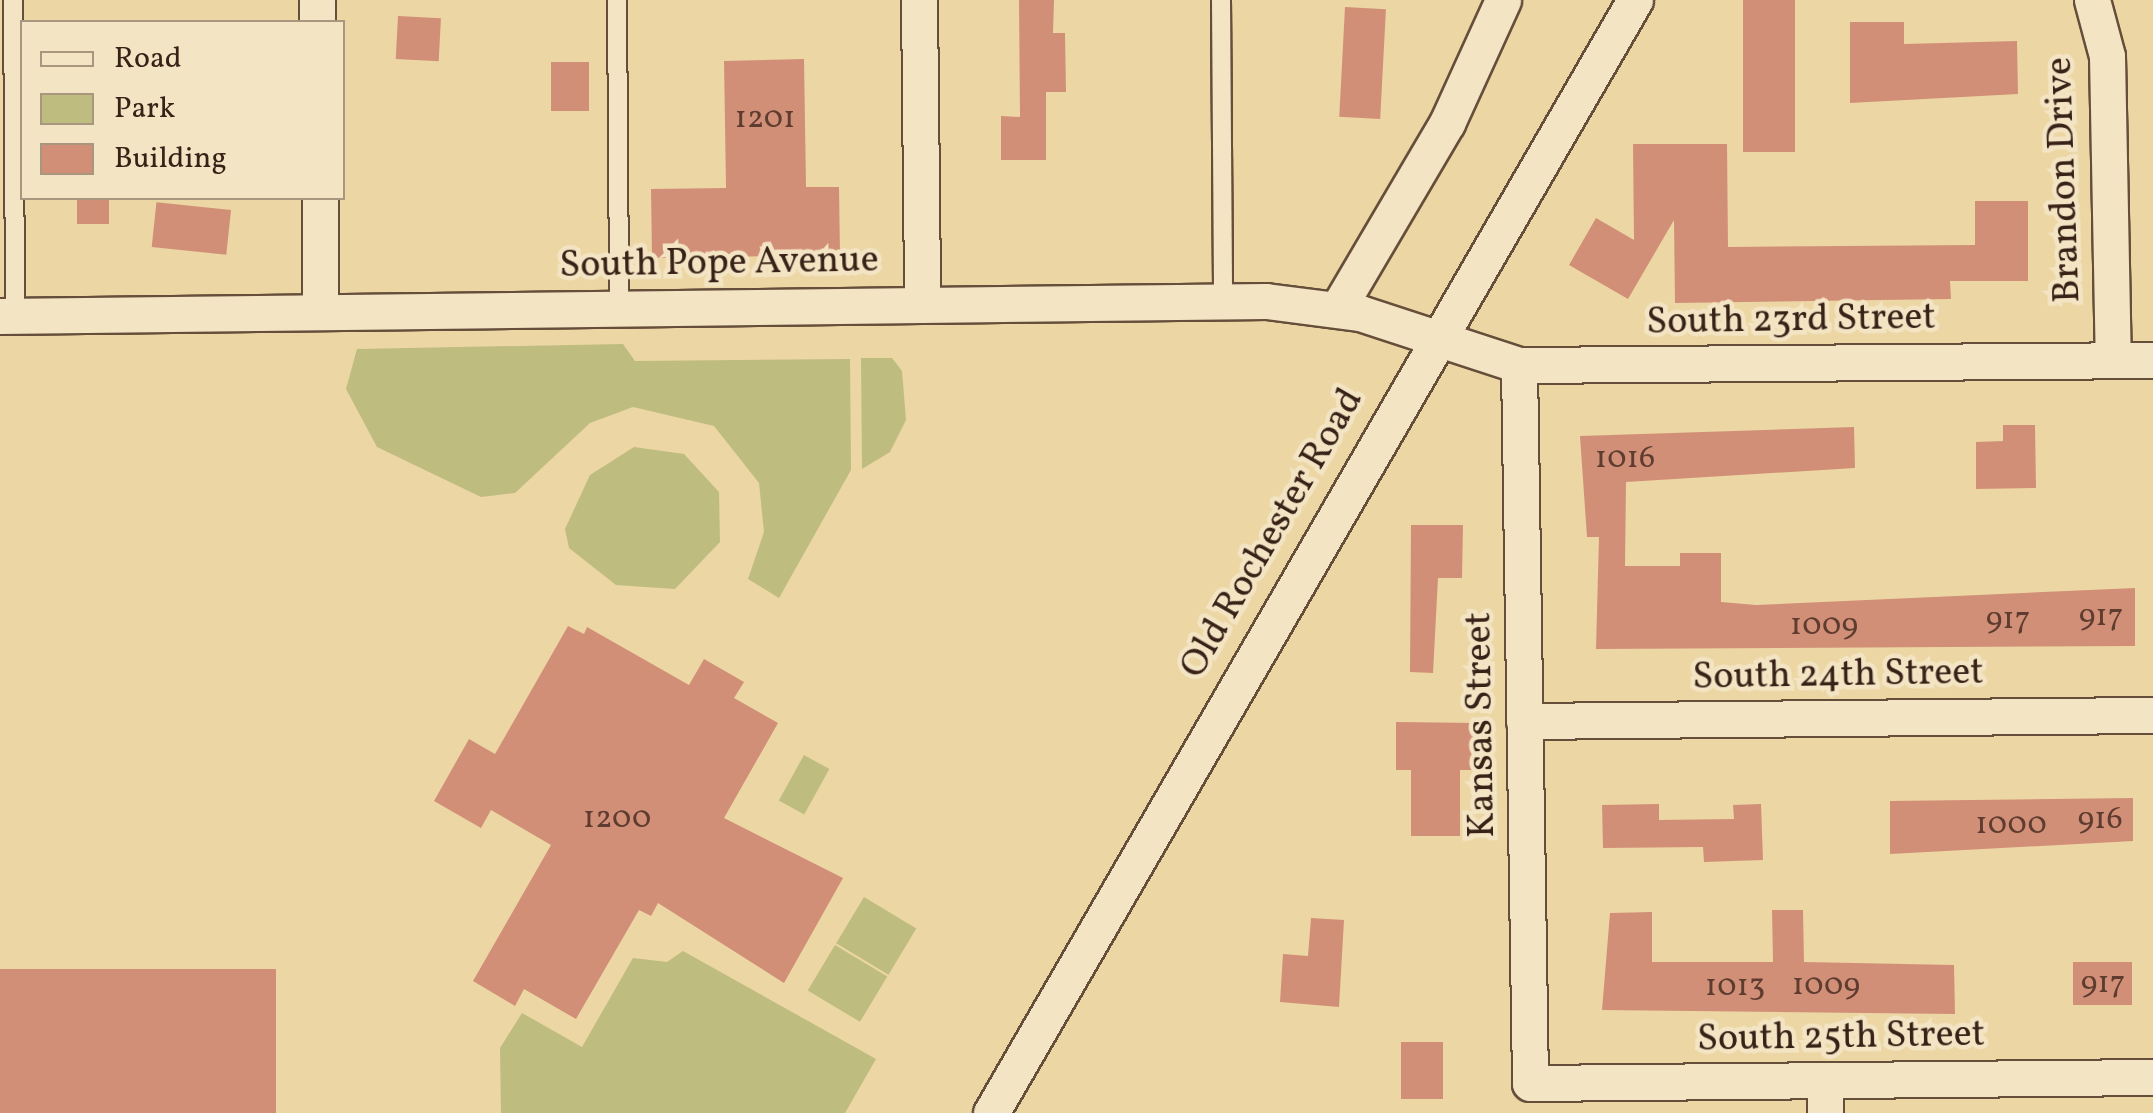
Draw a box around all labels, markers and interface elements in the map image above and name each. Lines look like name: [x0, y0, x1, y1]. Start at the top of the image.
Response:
legend: [20, 20, 345, 200]
text: Road: [114, 38, 182, 80]
street label: Brandon Drive: [2038, 56, 2092, 304]
text: Park: [114, 88, 175, 130]
house number: 1201: [735, 100, 795, 138]
text: Building: [114, 138, 227, 180]
street label: South Pope Avenue: [559, 238, 879, 290]
street label: South 23rd Street: [1646, 296, 1936, 346]
street label: Old Rochester Road: [1172, 381, 1374, 687]
house number: 1016: [1595, 440, 1655, 478]
house number: 917: [2079, 598, 2123, 636]
house number: 917: [1986, 601, 2030, 639]
house number: 1009: [1790, 607, 1858, 645]
street label: Kansas Street: [1457, 612, 1507, 838]
street label: South 24th Street: [1692, 651, 1984, 701]
house number: 1200: [583, 800, 651, 838]
house number: 916: [2077, 801, 2123, 839]
house number: 1000: [1975, 806, 2047, 844]
house number: 917: [2081, 965, 2125, 1003]
house number: 1009: [1792, 967, 1860, 1005]
house number: 1013: [1705, 968, 1765, 1006]
street label: South 25th Street: [1697, 1013, 1985, 1063]

